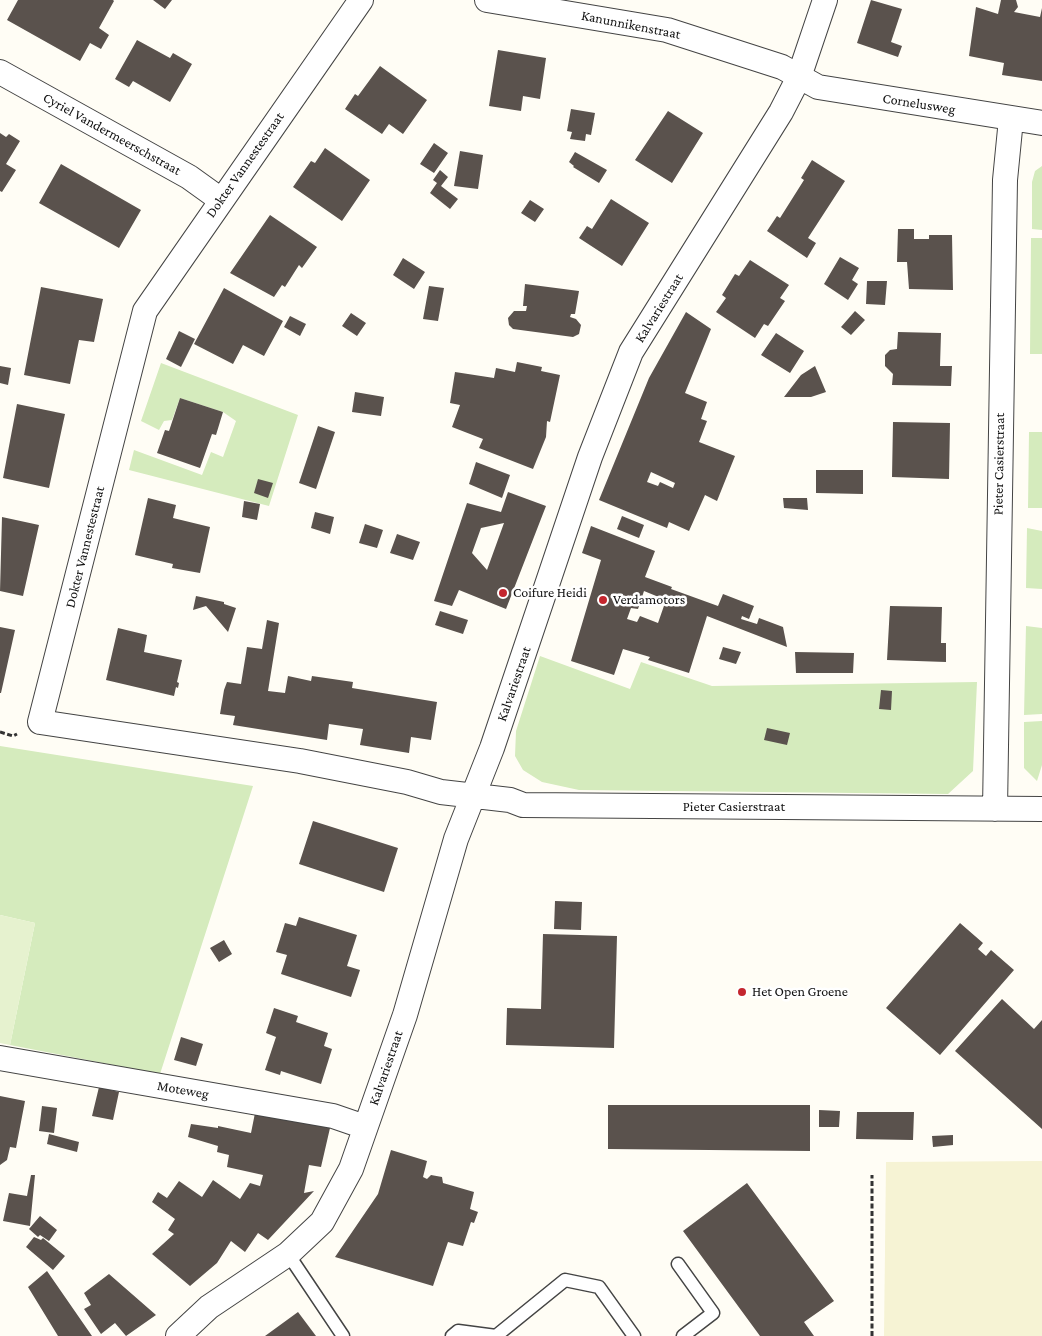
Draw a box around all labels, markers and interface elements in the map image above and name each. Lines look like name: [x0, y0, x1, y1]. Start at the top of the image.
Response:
street label: Kanunnikenstraat: [580, 7, 682, 43]
street label: Cyriel Vandermeerschstraat: [40, 89, 184, 179]
street label: Cornelusweg: [881, 90, 957, 118]
street label: Dokter Vannestestraat: [202, 109, 288, 221]
street label: Kalvariestraat: [631, 270, 687, 346]
street label: Pieter Casierstraat: [990, 413, 1008, 515]
street label: Dokter Vannestestraat: [62, 484, 108, 610]
place label: Coifure Heidi: [513, 585, 587, 601]
marker: Coifure Heidi: [497, 587, 509, 599]
place label: Verdamotors: [613, 592, 685, 608]
marker: Verdamotors: [597, 594, 609, 606]
street label: Kalvariestraat: [493, 644, 535, 724]
street label: Pieter Casierstraat: [683, 799, 785, 815]
place label: Het Open Groene: [752, 984, 848, 1000]
marker: Het Open Groene: [736, 986, 748, 998]
street label: Kalvariestraat: [365, 1028, 407, 1108]
street label: Moteweg: [156, 1077, 210, 1103]

